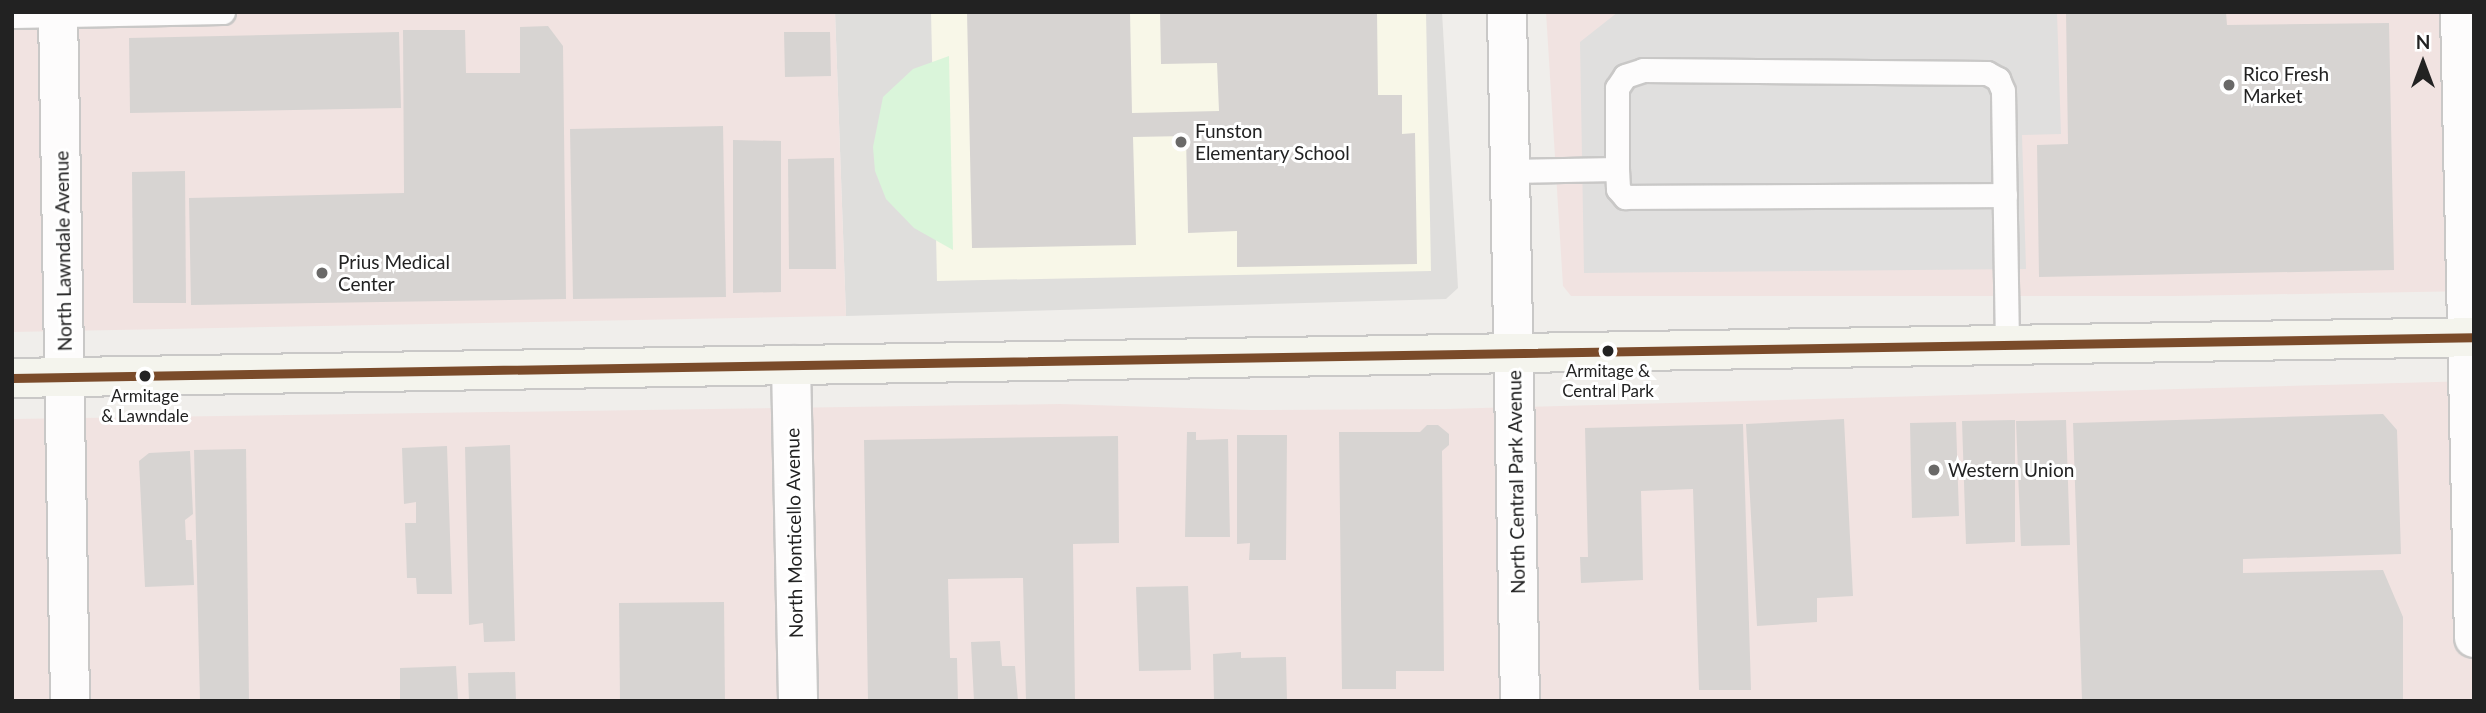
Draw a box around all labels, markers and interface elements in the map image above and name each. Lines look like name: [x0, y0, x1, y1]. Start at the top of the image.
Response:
north arrow: [2388, 28, 2458, 98]
text: N: [2416, 30, 2430, 53]
place label: Rico Fresh Market: [2243, 63, 2329, 107]
marker: Rico Fresh Market: [2221, 77, 2237, 93]
place label: Funston Elementary School: [1195, 120, 1350, 164]
marker: Funston Elementary School: [1173, 134, 1189, 150]
street label: North Lawndale Avenue: [50, 150, 76, 352]
place label: Prius Medical Center: [338, 251, 450, 295]
marker: Prius Medical Center: [312, 263, 332, 283]
marker: Armitage & Central Park: [1601, 344, 1615, 358]
place label: Armitage & Central Park: [1562, 361, 1654, 401]
marker: Armitage & Lawndale: [138, 369, 152, 383]
street label: North Central Park Avenue: [1503, 370, 1529, 594]
place label: Armitage & Lawndale: [101, 386, 189, 426]
street label: North Monticello Avenue: [781, 427, 807, 639]
place label: Western Union: [1948, 459, 2074, 481]
marker: Western Union: [1926, 462, 1942, 478]

